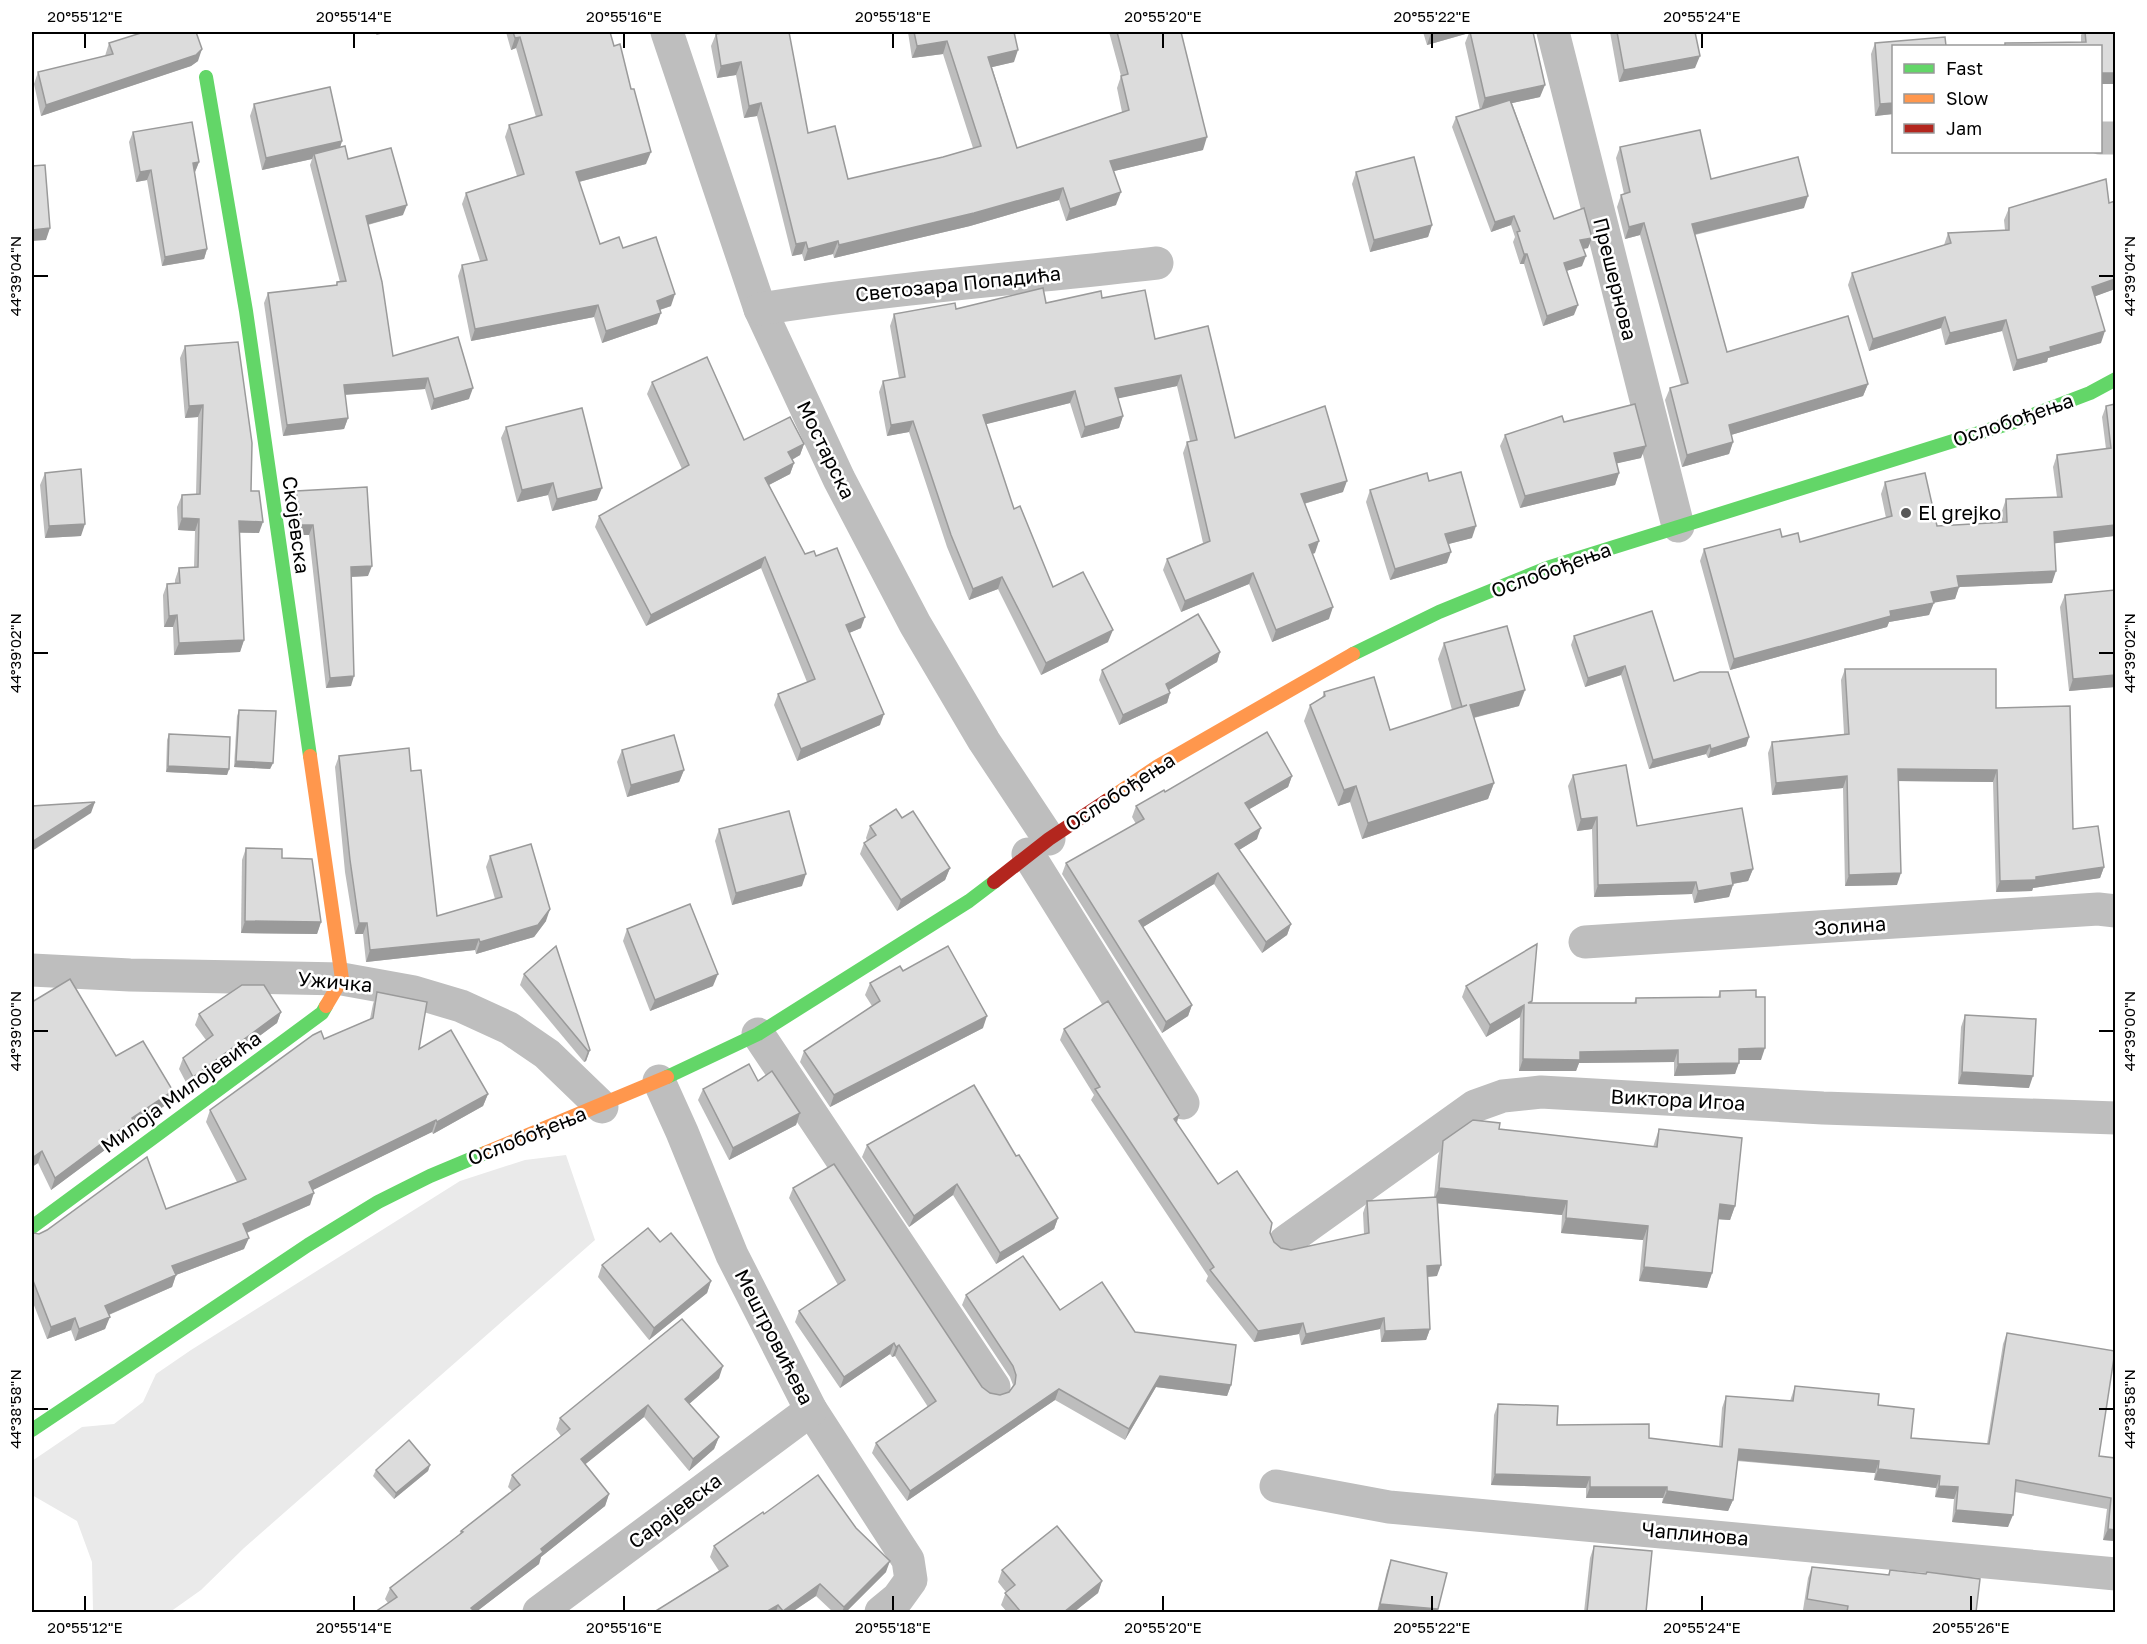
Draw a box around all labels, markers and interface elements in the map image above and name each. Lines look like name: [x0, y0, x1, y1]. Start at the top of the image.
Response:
text: 20°55'12"E: [47, 7, 123, 25]
text: 20°55'14"E: [316, 7, 392, 25]
text: 20°55'16"E: [586, 7, 662, 25]
text: 20°55'18"E: [855, 7, 931, 25]
text: 20°55'20"E: [1124, 7, 1202, 25]
text: 20°55'22"E: [1394, 7, 1470, 25]
text: 20°55'24"E: [1663, 7, 1741, 25]
legend: [1892, 45, 2102, 153]
text: Fast: [1946, 57, 1983, 79]
text: Slow: [1946, 87, 1989, 109]
text: Jam: [1946, 117, 1982, 139]
street label: Прешернова: [1589, 215, 1643, 343]
text: 44°39'04"N: [6, 236, 24, 316]
text: 44°39'04"N: [2120, 236, 2138, 316]
street label: Светозара Попадића: [854, 260, 1062, 306]
street label: Ослобођења: [1949, 387, 2076, 451]
street label: Мостарска: [793, 396, 861, 503]
street label: Скојевска: [278, 474, 316, 575]
place label: El grejko: [1918, 500, 2001, 524]
marker: El grejko: [1899, 506, 1913, 520]
street label: Ослобођења: [1487, 536, 1614, 602]
text: 44°39'02"N: [6, 613, 24, 693]
text: 44°39'02"N: [2120, 613, 2138, 693]
street label: Ослобођења: [1060, 747, 1179, 836]
street label: Золина: [1813, 911, 1887, 939]
street label: Ужичка: [297, 966, 373, 996]
text: 44°39'00"N: [6, 991, 24, 1071]
text: 44°39'00"N: [2120, 991, 2138, 1071]
street label: Милоја Милојевића: [96, 1025, 265, 1157]
street label: Виктора Игоа: [1610, 1083, 1746, 1115]
street label: Ослобођења: [464, 1100, 590, 1170]
street label: Мештровићева: [730, 1265, 819, 1408]
text: 44°38'58"N: [6, 1369, 24, 1449]
text: 44°38'58"N: [2120, 1369, 2138, 1449]
street label: Сарајевска: [623, 1467, 726, 1553]
street label: Чаплинова: [1641, 1516, 1750, 1550]
text: 20°55'12"E: [47, 1618, 123, 1636]
text: 20°55'14"E: [316, 1618, 392, 1636]
text: 20°55'16"E: [586, 1618, 662, 1636]
text: 20°55'18"E: [855, 1618, 931, 1636]
text: 20°55'20"E: [1124, 1618, 1202, 1636]
text: 20°55'22"E: [1394, 1618, 1470, 1636]
text: 20°55'24"E: [1663, 1618, 1741, 1636]
text: 20°55'26"E: [1932, 1618, 2010, 1636]

